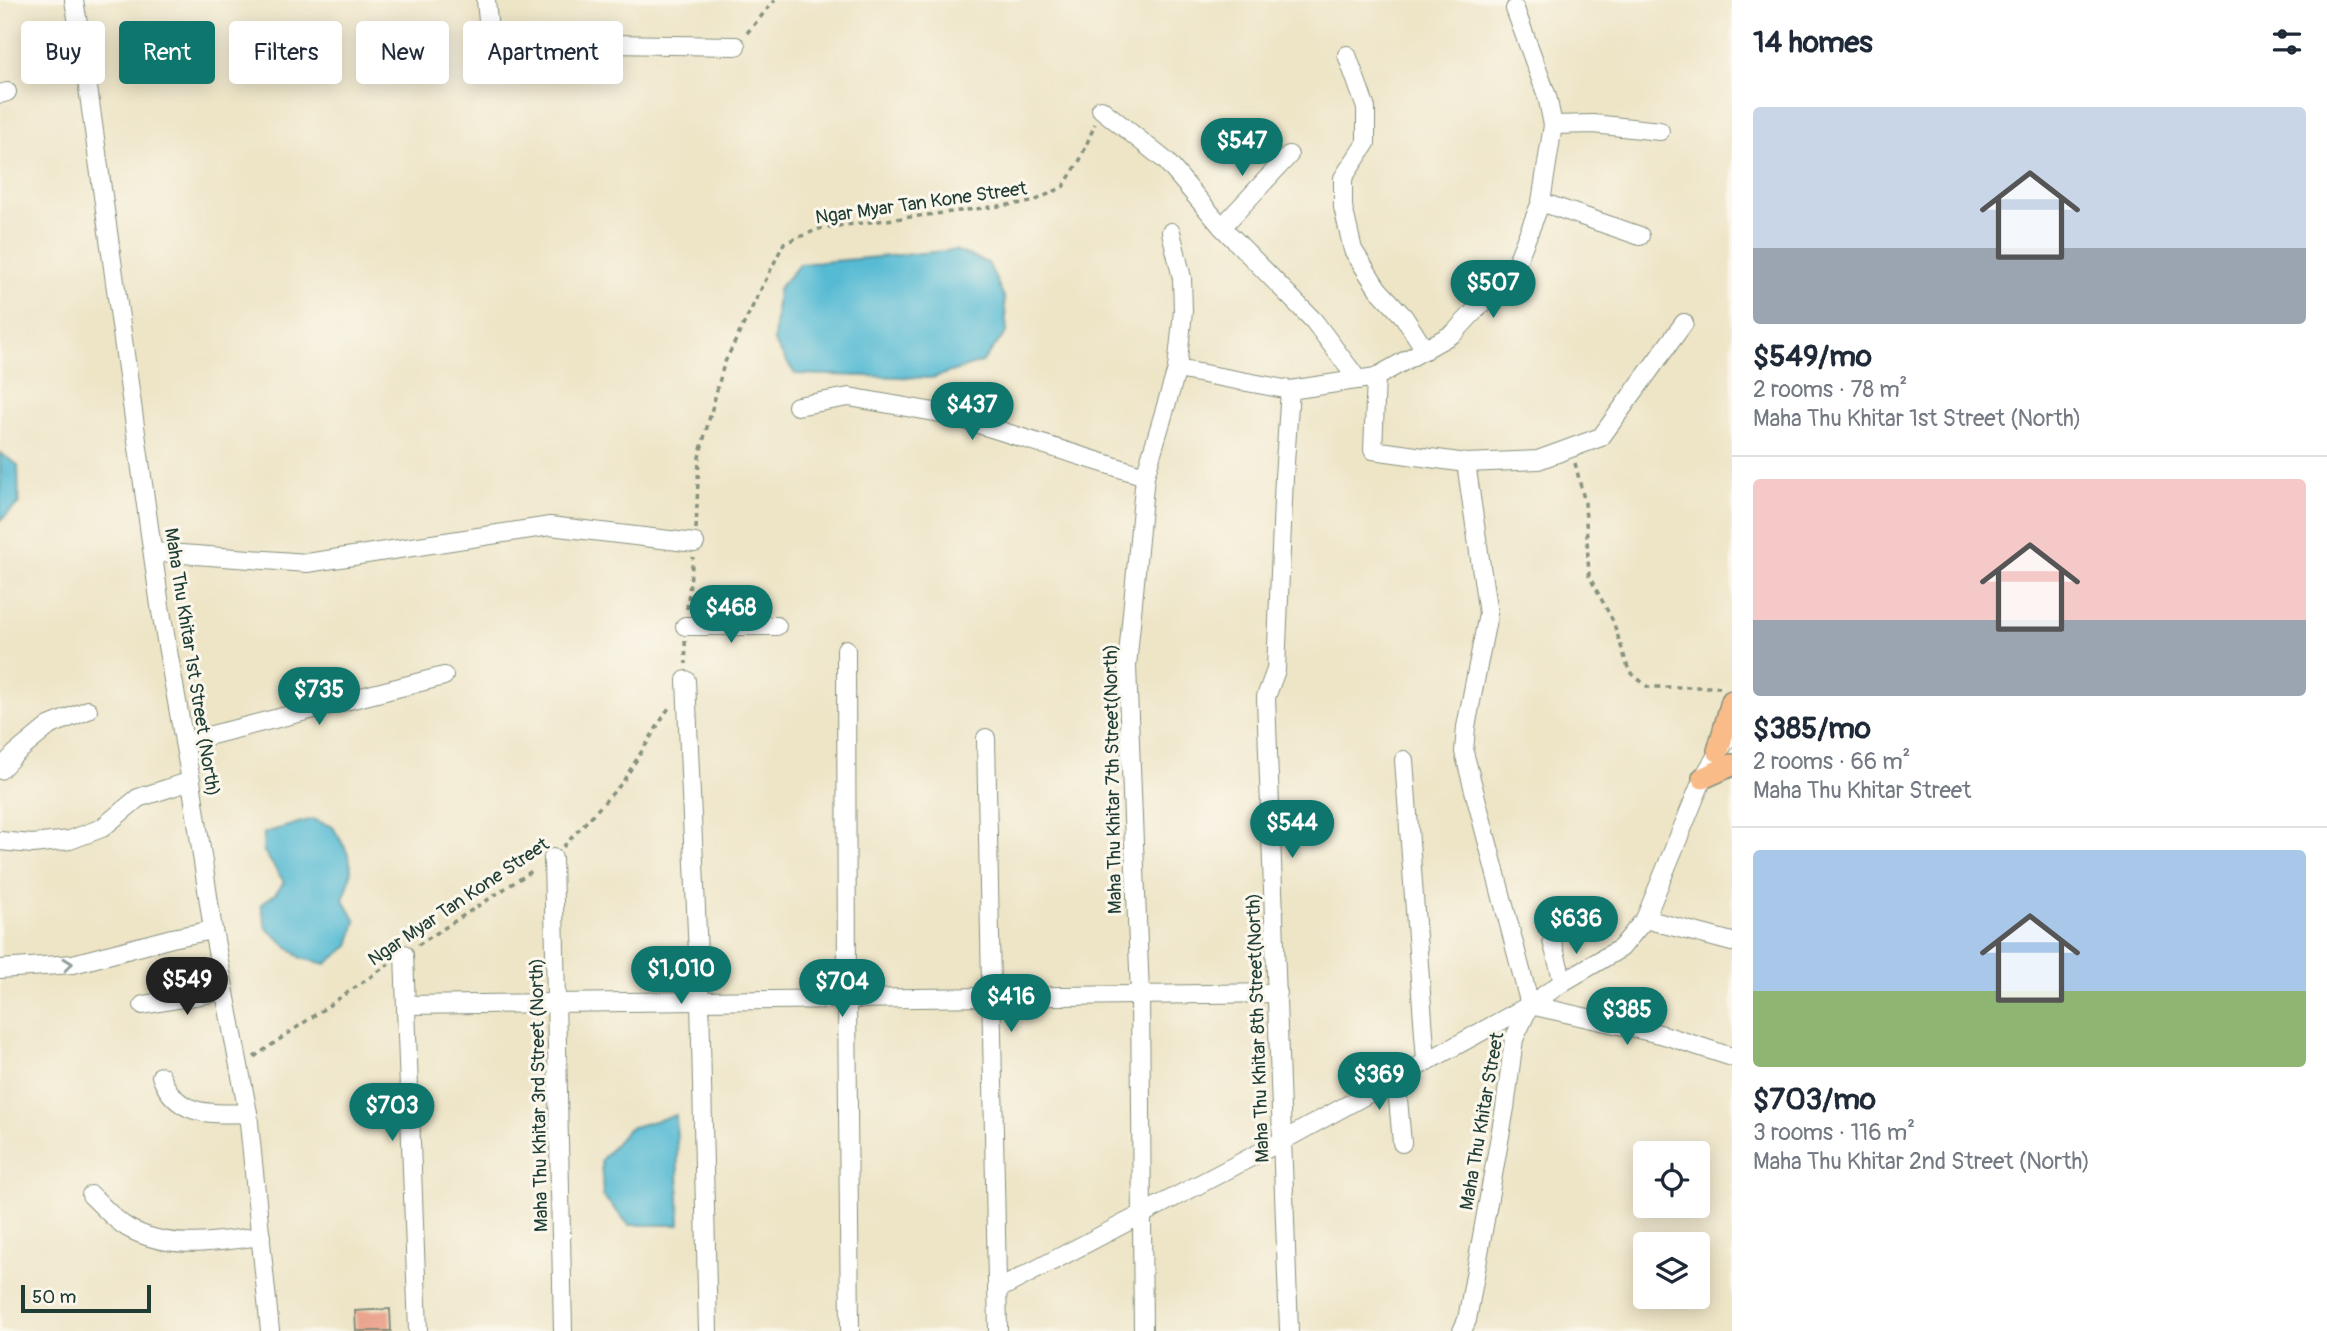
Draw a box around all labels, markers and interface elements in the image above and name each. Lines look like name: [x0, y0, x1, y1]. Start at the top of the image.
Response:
chip: Buy: [21, 21, 105, 84]
chip: Rent: [119, 21, 215, 84]
chip: Filters: [229, 21, 342, 84]
chip: New: [356, 21, 449, 84]
chip: Apartment: [463, 21, 623, 84]
icon: filters: [2268, 23, 2306, 61]
text: 14 homes: [1753, 24, 1873, 61]
pin: $547: [1201, 118, 1283, 178]
text: $547: [1217, 126, 1267, 155]
icon: home: [1967, 152, 2093, 278]
street label: Ngar Myar Tan Kone Street: [814, 176, 1029, 230]
pin: $507: [1452, 260, 1534, 320]
text: $507: [1467, 268, 1519, 297]
text: $549/mo: [1753, 338, 1872, 375]
text: 2 rooms · 78 m²: [1753, 375, 1907, 404]
pin: $437: [931, 382, 1013, 442]
text: $437: [947, 390, 997, 419]
text: Maha Thu Khitar 1st Street (North): [1753, 404, 2081, 433]
icon: home: [1967, 524, 2093, 650]
street label: Maha Thu Khitar 1st Street (North): [159, 526, 225, 798]
pin: $468: [690, 586, 772, 645]
text: $468: [706, 593, 756, 622]
street label: Maha Thu Khitar 7th Street(North): [1099, 644, 1127, 914]
pin: $735: [278, 668, 360, 727]
text: $735: [294, 675, 344, 704]
text: $385/mo: [1753, 710, 1871, 747]
text: 2 rooms · 66 m²: [1753, 747, 1910, 776]
text: Maha Thu Khitar Street: [1753, 776, 1971, 805]
pin: $544: [1251, 800, 1333, 860]
text: $544: [1266, 808, 1318, 837]
street label: Ngar Myar Tan Kone Street: [363, 832, 554, 971]
street label: Maha Thu Khitar 8th Street(North): [1241, 893, 1275, 1163]
icon: home: [1967, 895, 2093, 1021]
pin: $636: [1535, 897, 1617, 956]
text: $636: [1550, 904, 1602, 933]
pin: $1,010: [624, 946, 738, 1006]
text: $1,010: [647, 954, 715, 983]
one-way arrow: [62, 957, 74, 972]
pin: $549: [146, 958, 228, 1017]
street label: Maha Thu Khitar 3rd Street (North): [525, 958, 553, 1232]
pin: $704: [801, 960, 883, 1019]
text: $549: [162, 965, 212, 994]
text: $704: [815, 967, 869, 996]
pin: $416: [970, 974, 1052, 1034]
text: $416: [987, 982, 1035, 1011]
pin: $385: [1586, 988, 1668, 1047]
text: $385: [1602, 995, 1652, 1024]
street label: Maha Thu Khitar Street: [1455, 1030, 1510, 1212]
pin: $369: [1338, 1052, 1420, 1112]
text: $369: [1354, 1060, 1404, 1089]
text: $703/mo: [1753, 1081, 1876, 1118]
pin: $703: [351, 1084, 433, 1143]
text: $703: [365, 1091, 419, 1120]
text: 3 rooms · 116 m²: [1753, 1118, 1915, 1147]
map controls: [1633, 1141, 1710, 1309]
button: locate: [1633, 1141, 1710, 1218]
text: Maha Thu Khitar 2nd Street (North): [1753, 1147, 2090, 1176]
button: layers: [1633, 1232, 1710, 1309]
scale bar: [21, 1282, 150, 1314]
text: 50 m: [32, 1285, 76, 1309]

